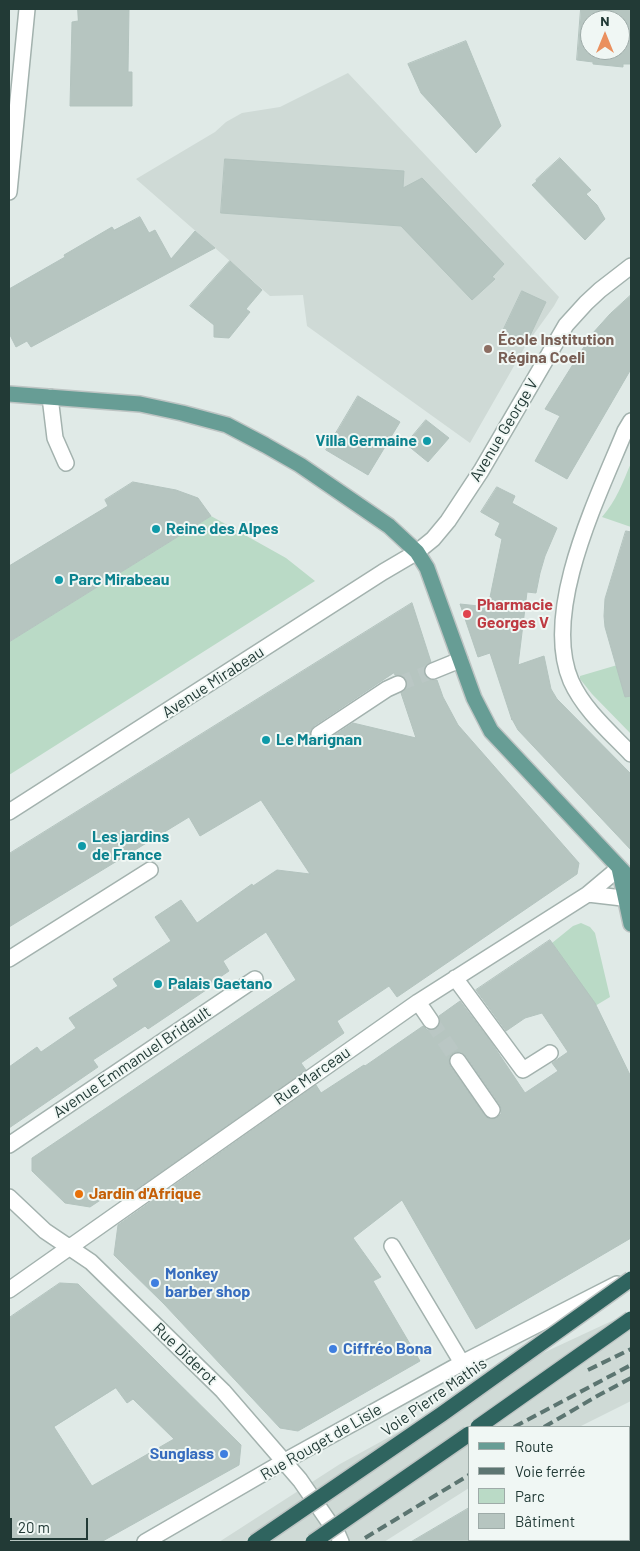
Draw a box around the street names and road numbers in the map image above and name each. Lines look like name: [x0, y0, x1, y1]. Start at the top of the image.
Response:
street label: Avenue George V: [466, 375, 542, 485]
street label: Avenue Mirabeau: [159, 642, 267, 722]
street label: Avenue Emmanuel Bridault: [50, 1002, 214, 1122]
street label: Rue Marceau: [270, 1043, 354, 1109]
street label: Rue Diderot: [149, 1319, 221, 1389]
street label: Voie Pierre Mathis: [378, 1353, 490, 1441]
street label: Rue Rouget de Lisle: [257, 1400, 385, 1484]

